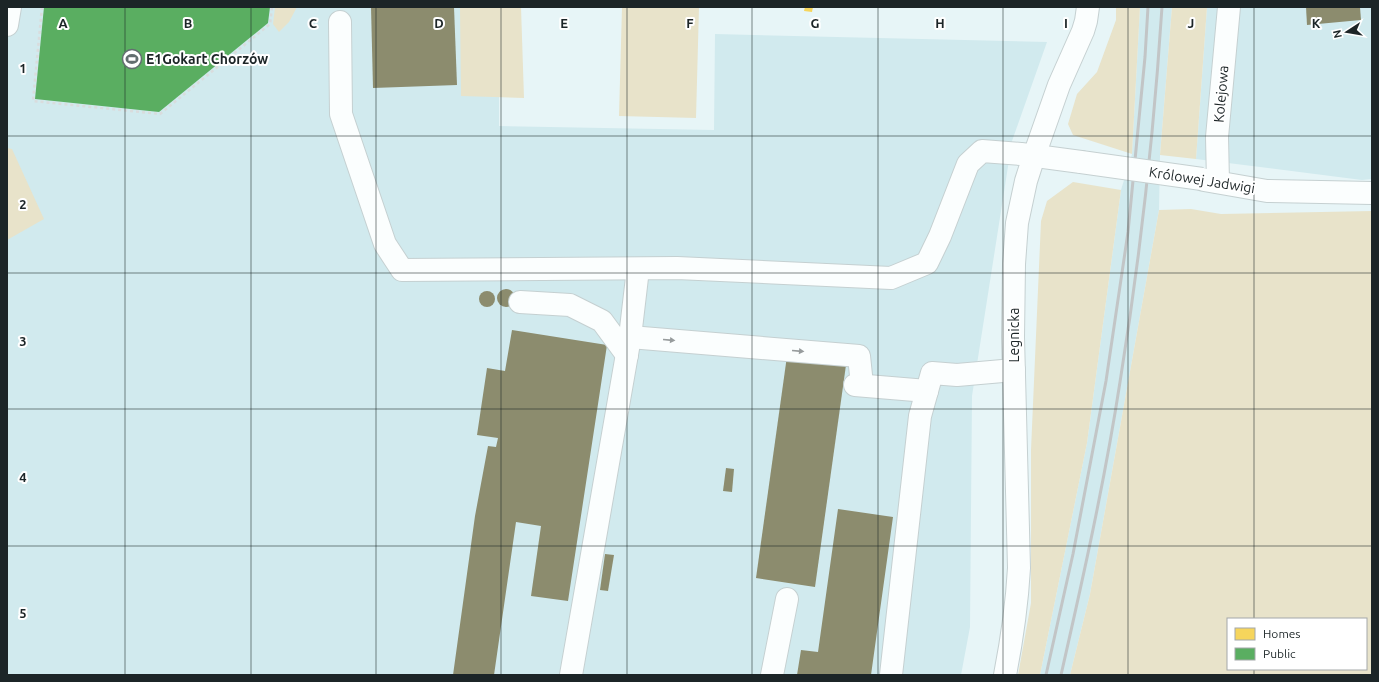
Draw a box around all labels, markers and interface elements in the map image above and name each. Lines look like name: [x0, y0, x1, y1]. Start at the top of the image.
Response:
north arrow: [1327, 12, 1367, 52]
text: A: [58, 16, 68, 30]
text: B: [184, 16, 193, 30]
text: C: [309, 16, 318, 30]
text: D: [434, 16, 444, 30]
text: E: [560, 16, 568, 30]
text: F: [686, 16, 694, 30]
text: G: [811, 16, 820, 30]
text: H: [935, 16, 945, 30]
text: I: [1064, 16, 1068, 30]
text: J: [1188, 16, 1194, 30]
text: K: [1312, 16, 1321, 30]
text: N: [1330, 29, 1344, 39]
sports icon: E1Gokart Chorzów: [121, 48, 143, 70]
place label: E1Gokart Chorzów: [146, 51, 268, 67]
text: 1: [19, 61, 27, 75]
street label: Kolejowa: [1211, 65, 1231, 123]
street label: Królowej Jadwigi: [1148, 164, 1256, 196]
text: 2: [19, 197, 27, 211]
street label: Legnicka: [1006, 307, 1022, 363]
text: 3: [19, 334, 27, 348]
one-way arrow: [663, 337, 675, 344]
one-way arrow: [792, 348, 804, 354]
text: 4: [19, 470, 27, 484]
text: 5: [19, 606, 27, 620]
legend: [1227, 618, 1367, 670]
text: Homes: [1263, 627, 1301, 640]
text: Public: [1263, 647, 1296, 660]

